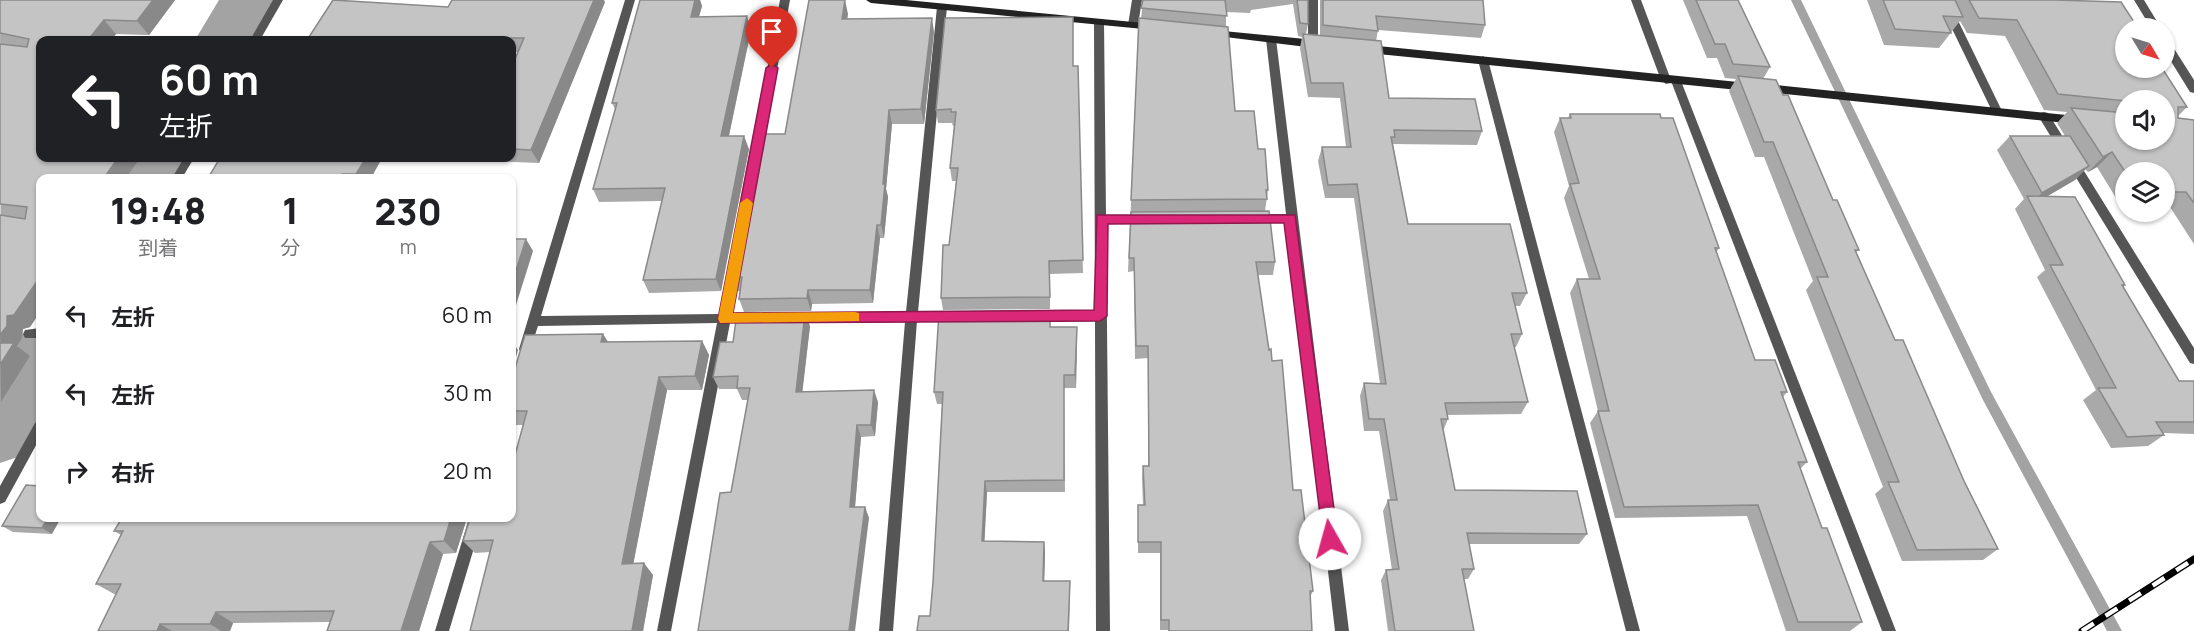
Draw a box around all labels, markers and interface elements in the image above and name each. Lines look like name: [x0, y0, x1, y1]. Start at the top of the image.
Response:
pin: [746, 6, 797, 68]
icon: arrive: [755, 15, 788, 48]
north arrow: [2115, 18, 2175, 78]
map controls: [2115, 18, 2175, 222]
text: 60 m: [159, 50, 259, 108]
icon: left: [60, 60, 138, 138]
button: sound: [2115, 90, 2175, 150]
text: 左折: [159, 107, 213, 144]
button: layers: [2115, 162, 2175, 222]
text: 19:48: [110, 186, 206, 235]
text: 1: [282, 186, 299, 235]
text: 230: [375, 187, 442, 236]
text: m: [400, 233, 417, 260]
text: 到着: [138, 234, 178, 261]
text: 分: [280, 234, 300, 261]
icon: left: [60, 299, 93, 332]
text: 60 m: [442, 300, 492, 330]
text: 左折: [111, 302, 155, 332]
icon: left: [60, 377, 93, 410]
text: 30 m: [443, 378, 492, 408]
text: 左折: [111, 380, 155, 410]
icon: right: [60, 455, 93, 488]
text: 20 m: [443, 456, 492, 486]
text: 右折: [111, 458, 155, 488]
position arrow: [1298, 507, 1362, 571]

